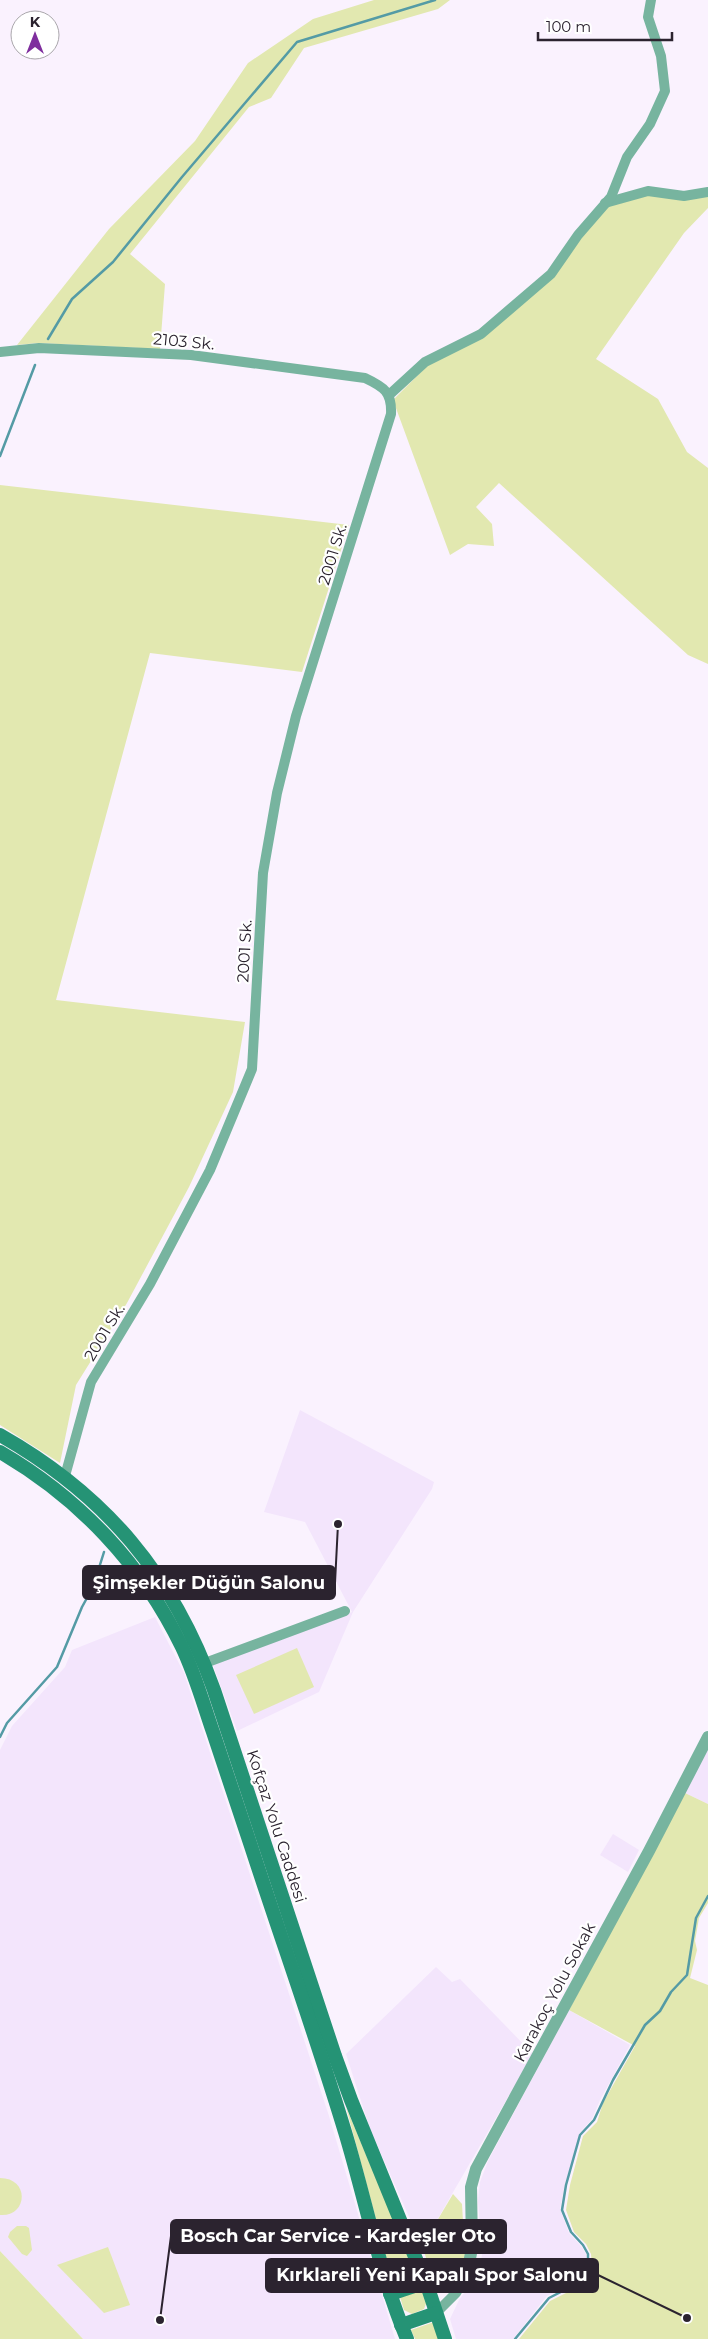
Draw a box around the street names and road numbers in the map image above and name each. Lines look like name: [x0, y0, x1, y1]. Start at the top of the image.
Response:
street label: 2103 Sk.: [153, 329, 215, 354]
street label: 2001 Sk.: [314, 521, 351, 587]
street label: 2001 Sk.: [233, 919, 256, 983]
street label: 2001 Sk.: [80, 1300, 129, 1364]
street label: Kofçaz Yolu Caddesi: [243, 1747, 310, 1905]
street label: Karakoç Yolu Sokak: [510, 1919, 599, 2065]

